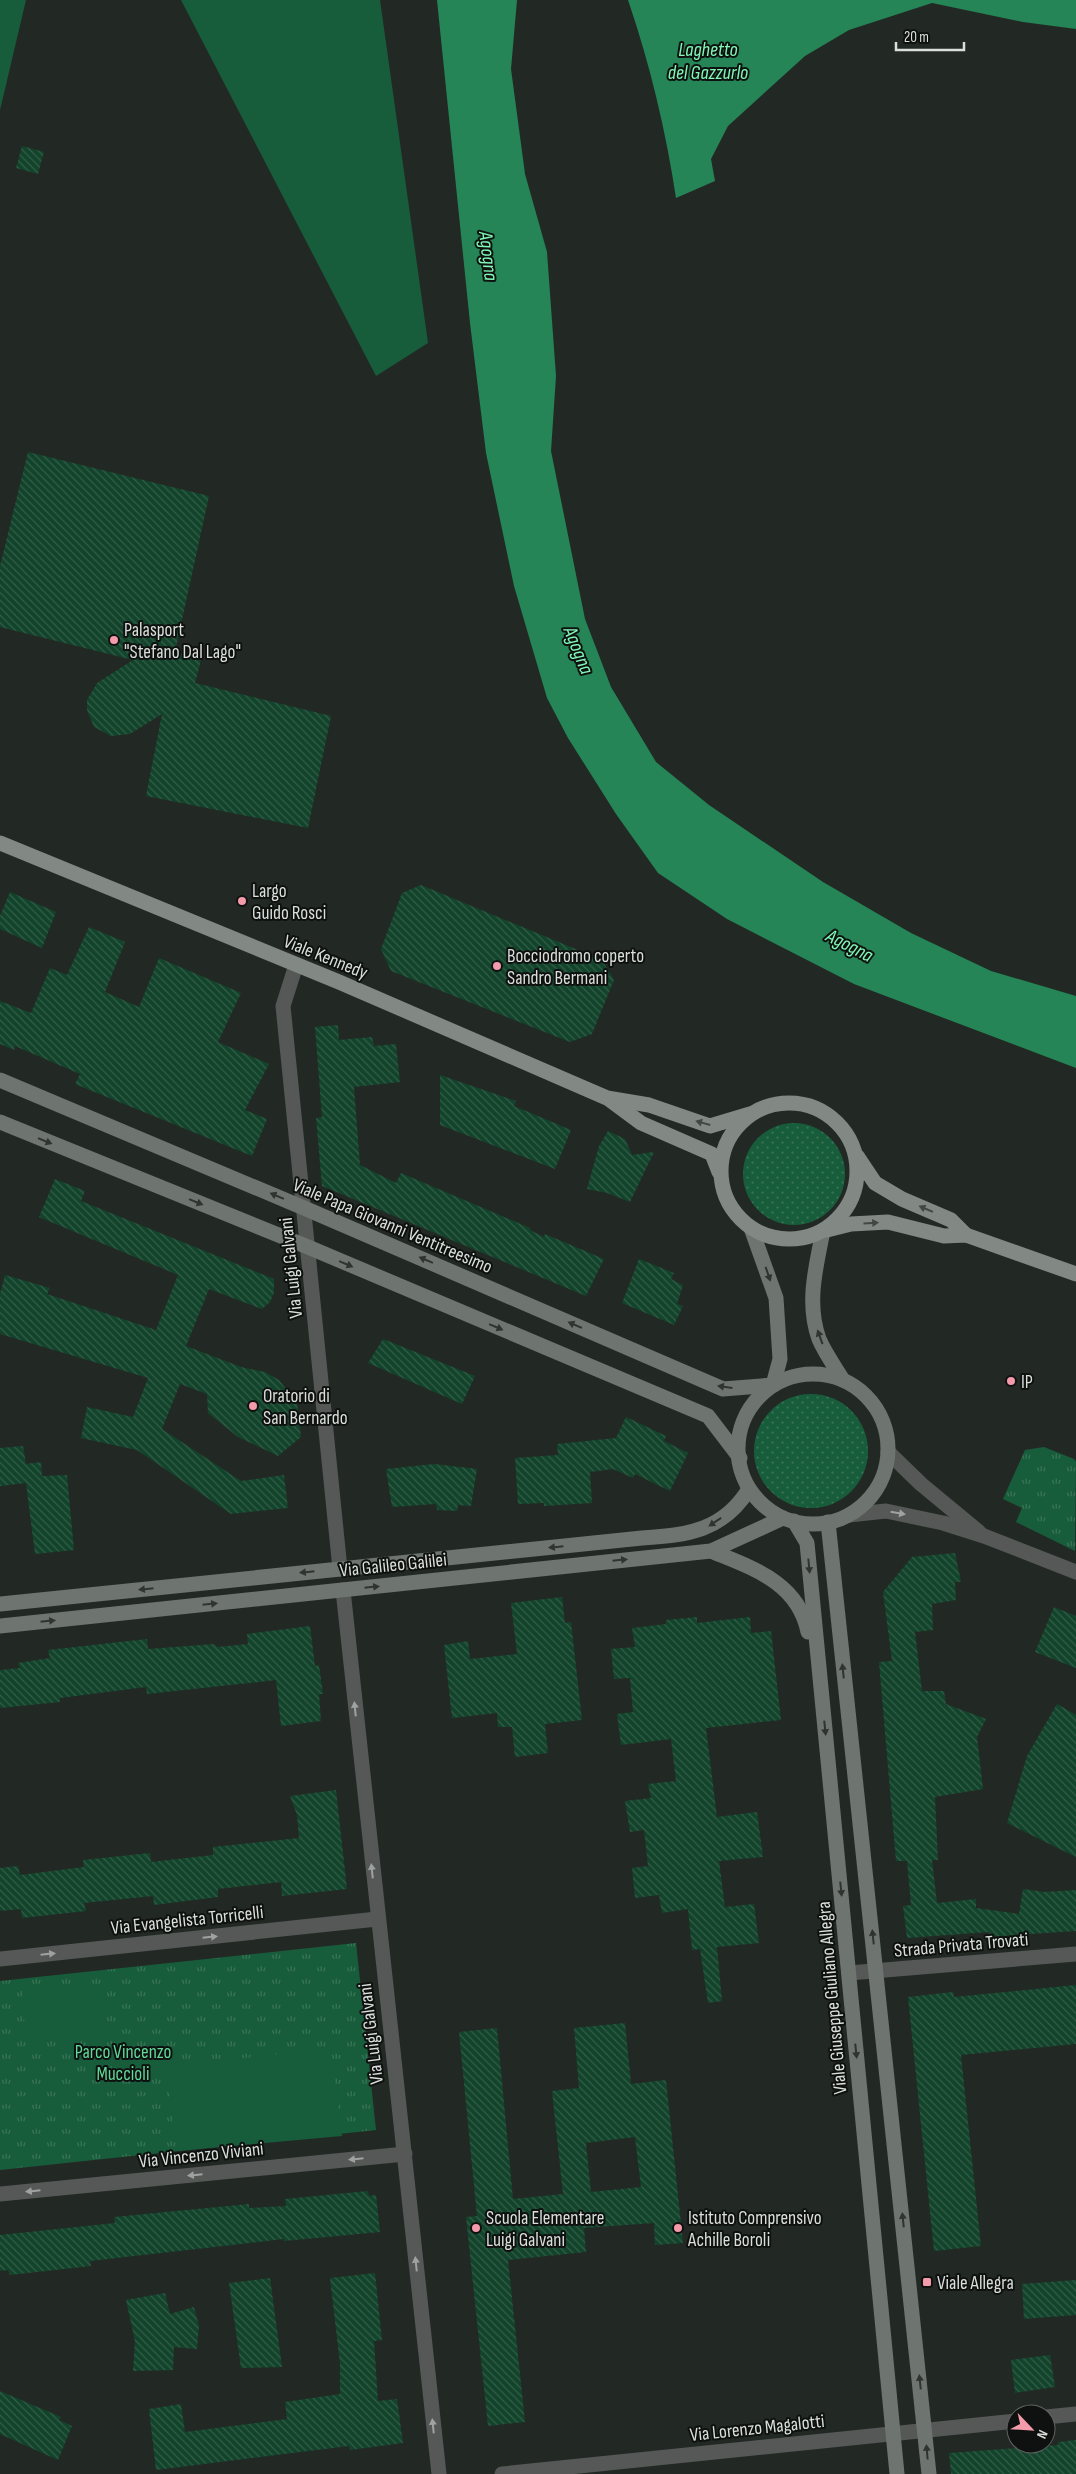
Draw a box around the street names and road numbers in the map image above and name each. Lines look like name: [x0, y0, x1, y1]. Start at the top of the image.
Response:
street label: Viale Kennedy: [280, 930, 371, 985]
street label: Viale Papa Giovanni Ventitreesimo: [289, 1174, 496, 1279]
street label: Via Luigi Galvani: [275, 1216, 308, 1319]
street label: Via Galileo Galilei: [338, 1548, 448, 1583]
street label: Via Evangelista Torricelli: [110, 1901, 265, 1940]
street label: Viale Giuseppe Giuliano Allegra: [813, 1901, 852, 2095]
street label: Strada Privata Trovati: [893, 1928, 1029, 1963]
street label: Via Luigi Galvani: [354, 1982, 389, 2086]
street label: Via Vincenzo Viviani: [138, 2138, 265, 2173]
street label: Via Lorenzo Magalotti: [689, 2410, 826, 2447]

